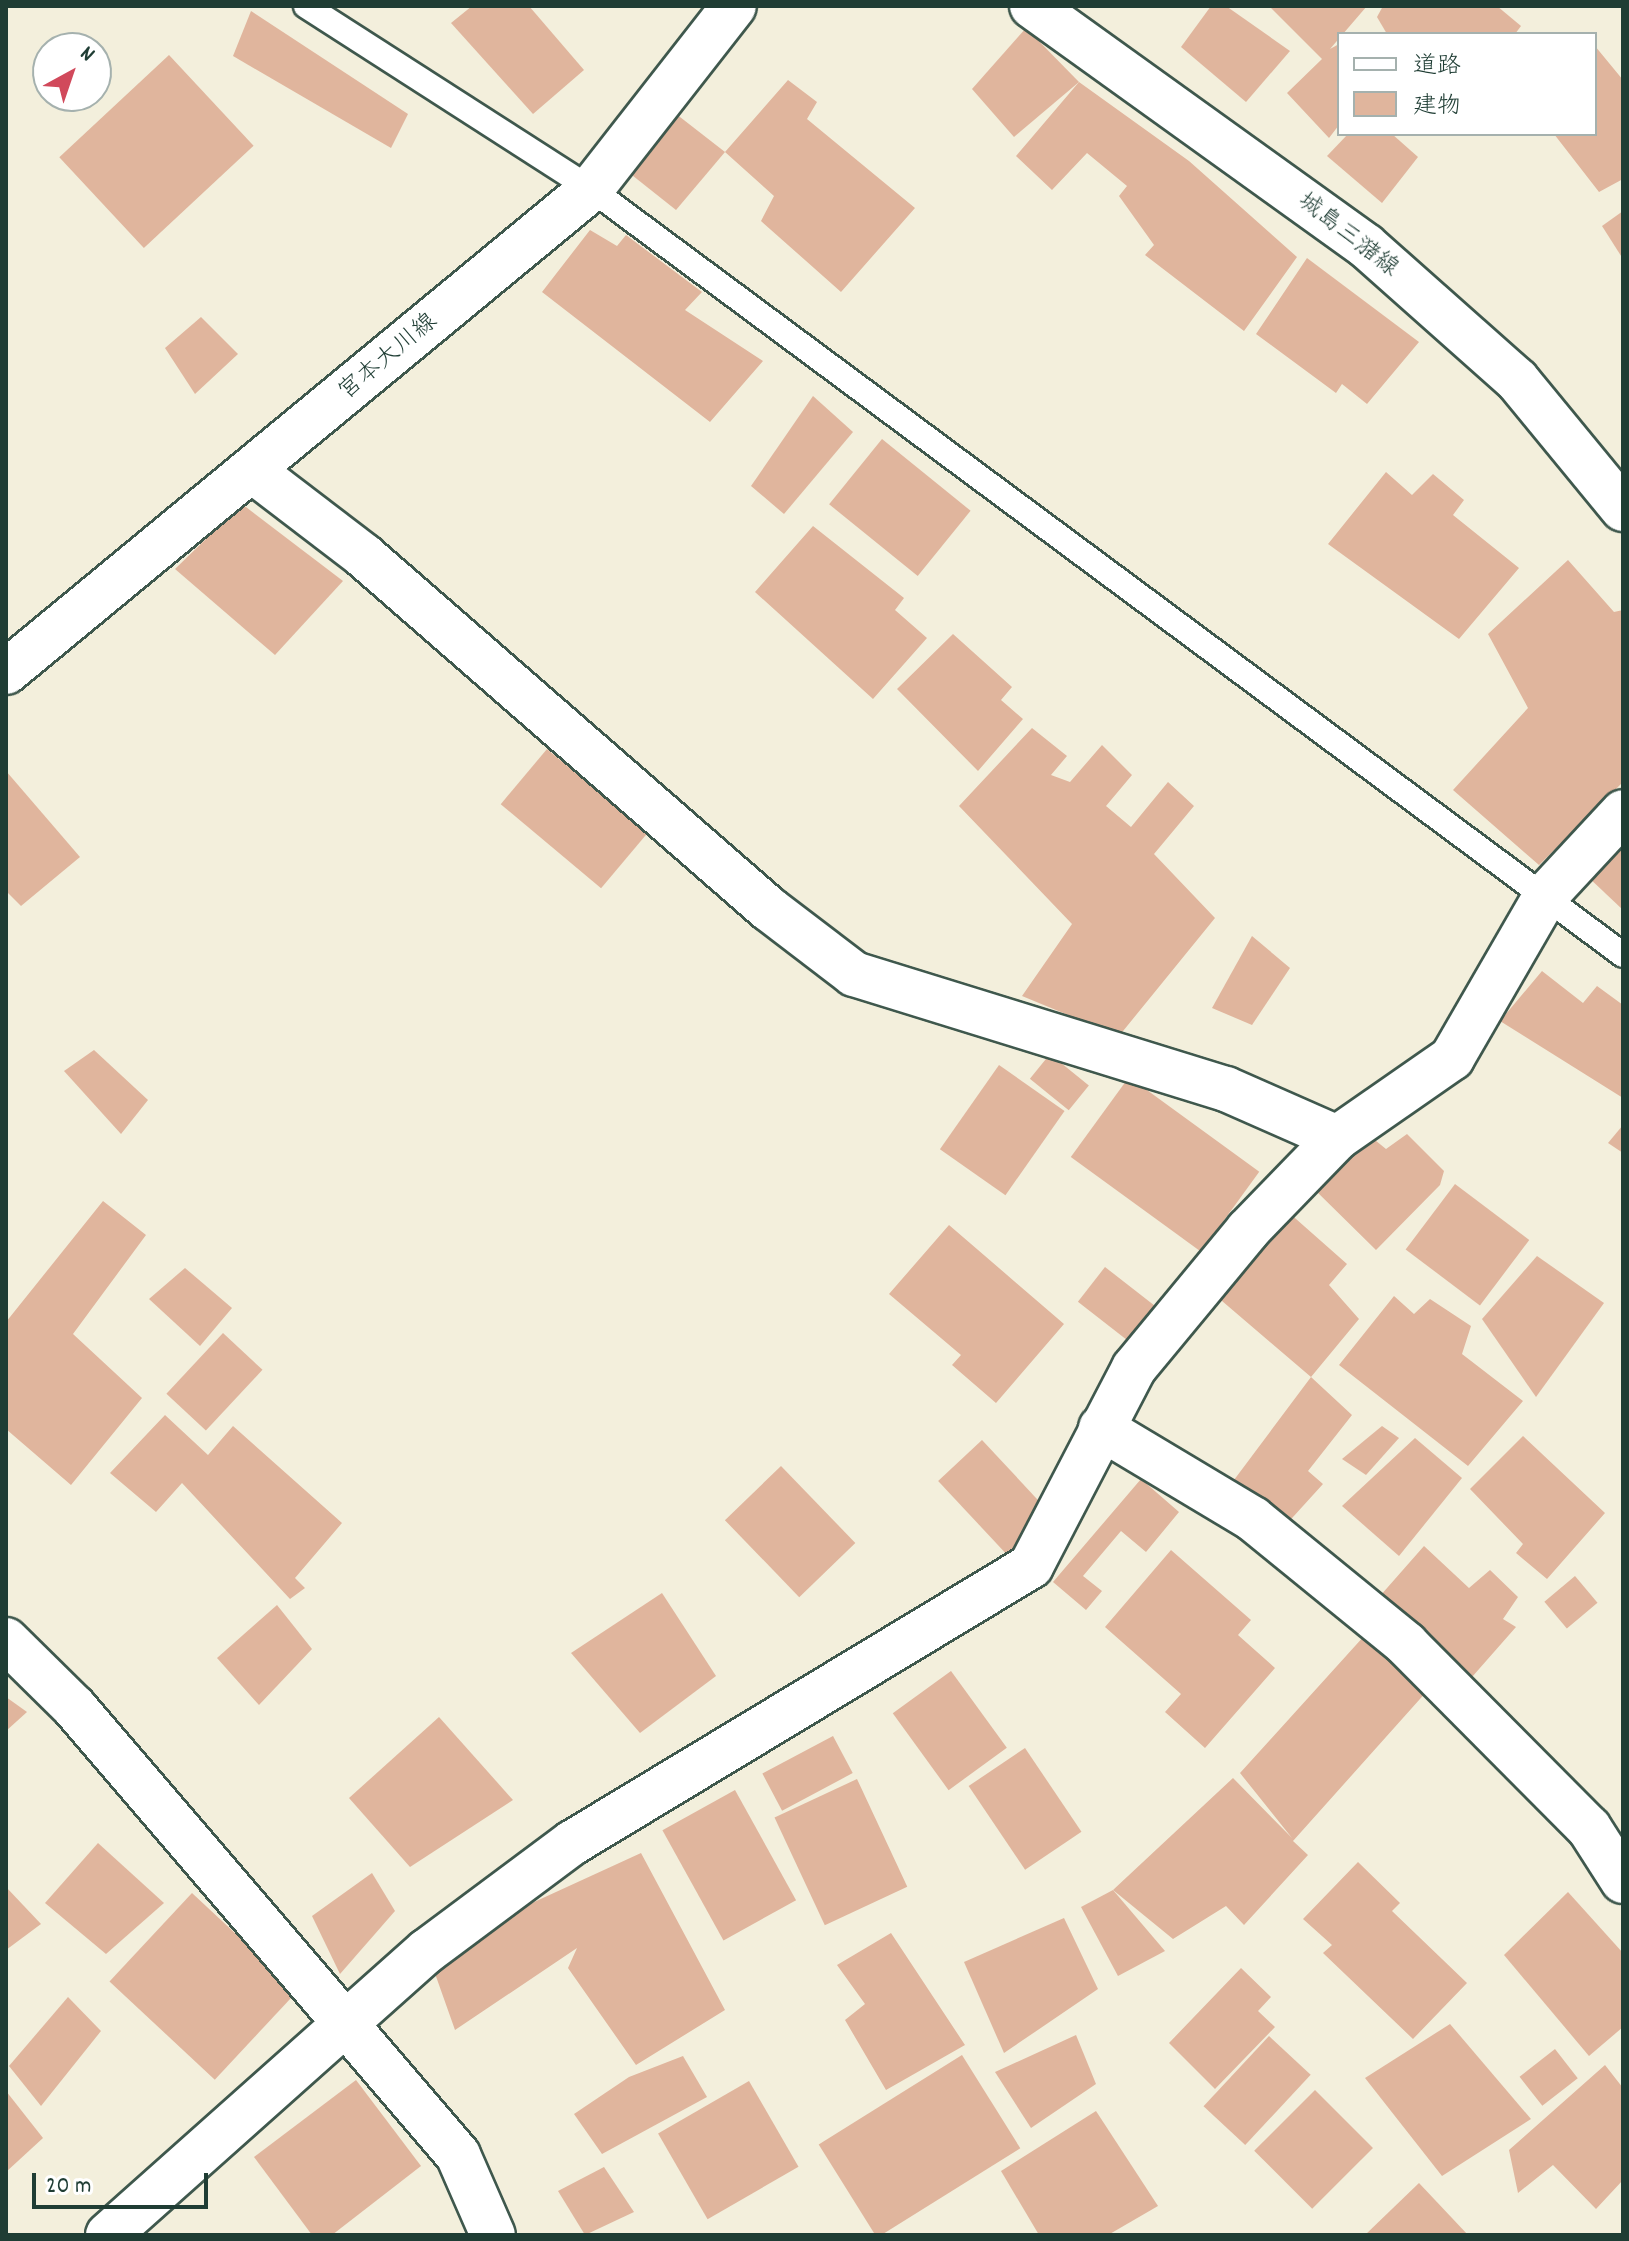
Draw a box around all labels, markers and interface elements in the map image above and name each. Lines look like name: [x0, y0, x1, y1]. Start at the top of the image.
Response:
north arrow: [32, 32, 112, 112]
legend: [1337, 32, 1597, 136]
text: N: [72, 39, 101, 70]
text: 道路: [1413, 50, 1461, 84]
text: 建物: [1413, 90, 1461, 124]
street label: 城島三潴線: [1291, 188, 1403, 284]
street label: 宮本大川線: [334, 308, 444, 408]
scale bar: [36, 2157, 212, 2207]
text: 20 m: [46, 2170, 92, 2204]

